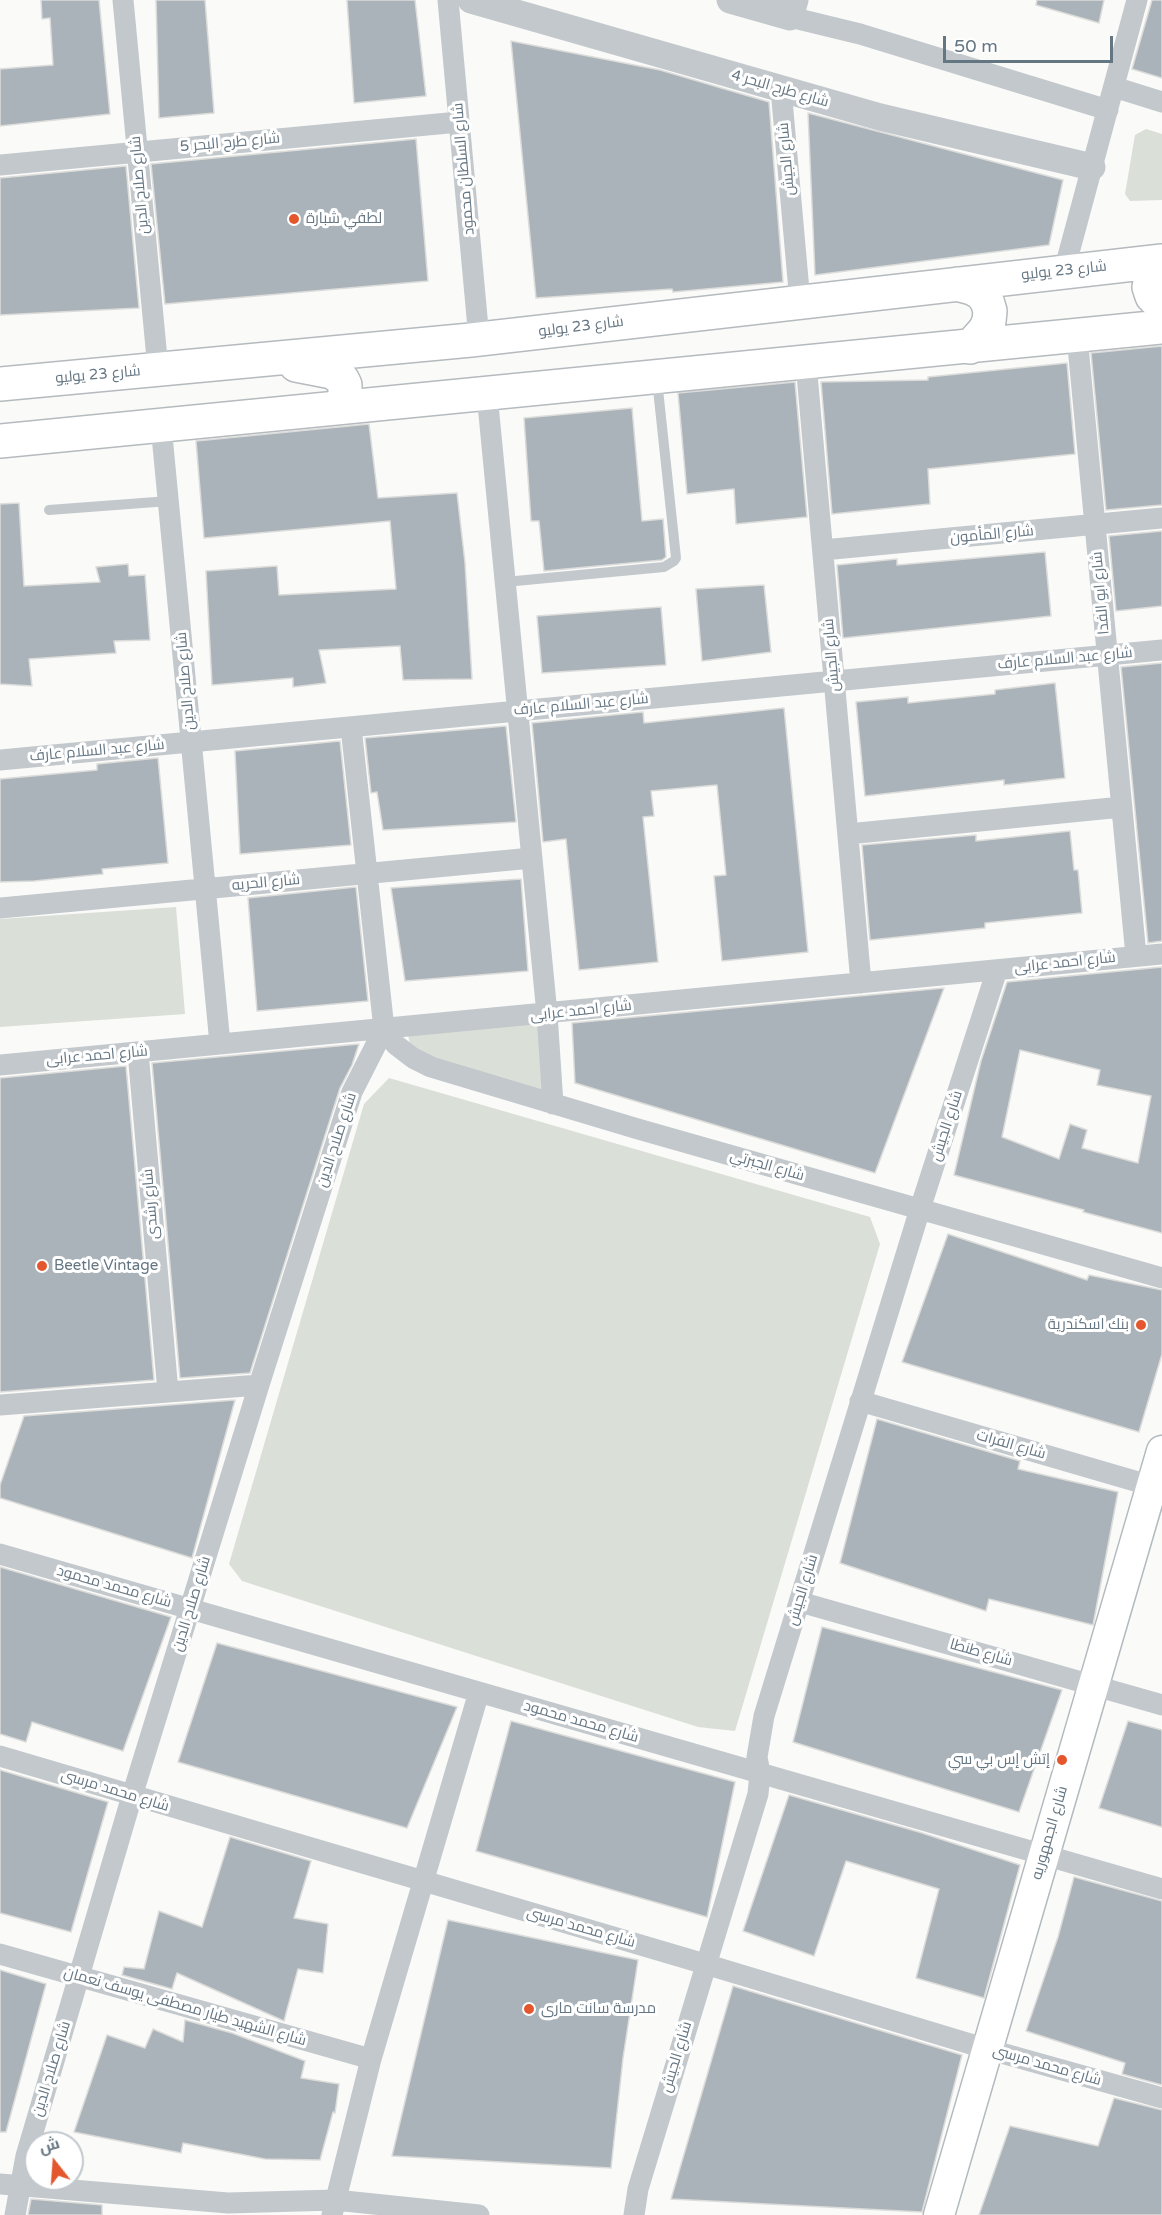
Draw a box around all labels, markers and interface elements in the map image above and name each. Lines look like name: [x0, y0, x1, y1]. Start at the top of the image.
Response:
scale bar: [946, 24, 1116, 62]
text: 50 m: [954, 35, 998, 57]
street label: شارع طرح البحر 4: [729, 66, 831, 112]
street label: شارع السلطان محمود: [449, 102, 479, 236]
street label: شارع الجيش: [775, 122, 799, 196]
street label: شارع طرح البحر 5: [179, 130, 281, 156]
street label: شارع صلاح الدين: [127, 135, 153, 235]
place label: لطفي شبارة: [306, 210, 382, 228]
marker: لطفي شبارة: [287, 212, 301, 226]
street label: شارع 23 يوليو: [1021, 258, 1107, 284]
street label: شارع 23 يوليو: [537, 313, 625, 341]
street label: شارع 23 يوليو: [55, 362, 141, 388]
street label: شارع المأمون: [949, 522, 1035, 548]
street label: شارع ابو الفدا: [1088, 551, 1114, 635]
street label: شارع الجيش: [820, 618, 844, 692]
street label: شارع صلاح الدين: [173, 631, 199, 731]
street label: شارع عبد السلام عارف: [997, 644, 1133, 674]
street label: شارع عبد السلام عارف: [513, 690, 649, 720]
street label: شارع عبد السلام عارف: [29, 736, 165, 766]
street label: شارع الحريه: [231, 871, 301, 895]
street label: شارع احمد عرابى: [1013, 949, 1117, 977]
street label: شارع احمد عرابى: [529, 997, 633, 1025]
street label: شارع احمد عرابى: [45, 1043, 149, 1069]
street label: شارع الجيش: [927, 1088, 967, 1164]
street label: شارع صلاح الدين: [313, 1090, 361, 1190]
street label: شارع الجبرتي: [728, 1147, 806, 1185]
street label: شارع رشدى: [139, 1168, 163, 1240]
place label: Beetle Vintage: [54, 1257, 158, 1275]
marker: Beetle Vintage: [35, 1259, 49, 1273]
place label: بنك اسكندرية: [1048, 1316, 1129, 1334]
marker: بنك اسكندرية: [1134, 1318, 1148, 1332]
street label: شارع الفرات: [974, 1427, 1048, 1463]
street label: شارع الجيش: [784, 1552, 822, 1628]
street label: شارع صلاح الدين: [169, 1554, 215, 1654]
street label: شارع محمد محمود: [55, 1562, 173, 1612]
street label: شارع طنطا: [948, 1636, 1014, 1670]
street label: شارع محمد محمود: [522, 1697, 640, 1747]
place label: إتش إس بي سي: [948, 1751, 1050, 1769]
marker: إتش إس بي سي: [1055, 1753, 1069, 1767]
street label: شارع محمد مرسى: [59, 1766, 171, 1816]
street label: شارع الجمهوريه: [1028, 1784, 1072, 1882]
street label: شارع محمد مرسى: [525, 1904, 637, 1952]
street label: شارع الشهيد طيار مصطفى يوسف نعمان: [62, 1964, 308, 2050]
place label: مدرسة سانت مارى: [541, 2000, 656, 2018]
marker: مدرسة سانت مارى: [522, 2002, 536, 2016]
street label: شارع صلاح الدين: [29, 2019, 75, 2119]
street label: شارع الجيش: [658, 2019, 696, 2095]
street label: شارع محمد مرسى: [991, 2042, 1103, 2090]
north arrow: [24, 2131, 84, 2191]
text: ش: [37, 2133, 62, 2158]

